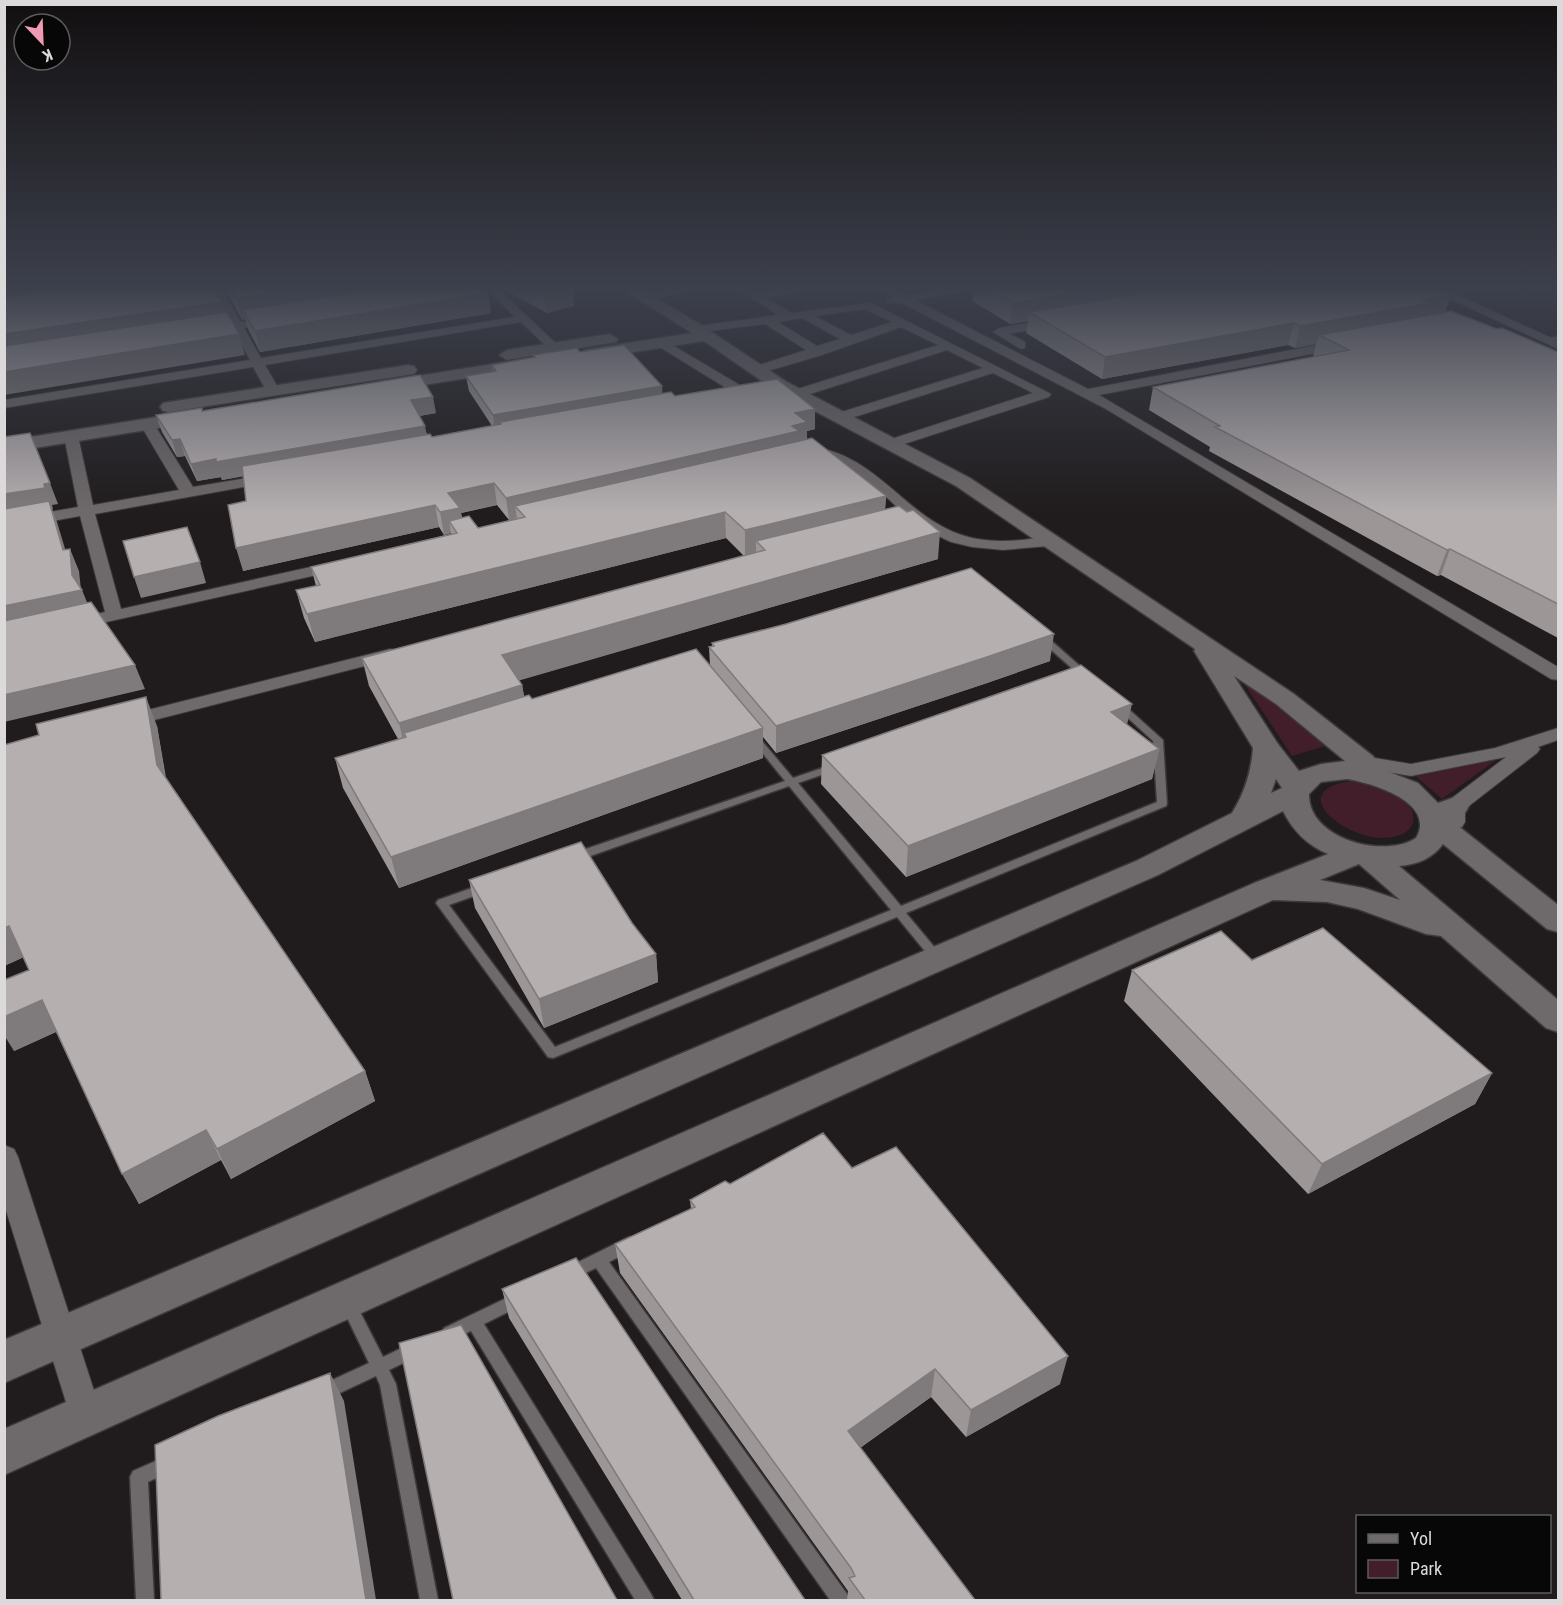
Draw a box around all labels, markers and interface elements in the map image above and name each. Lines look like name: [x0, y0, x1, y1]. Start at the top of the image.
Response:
north arrow: [12, 12, 72, 72]
text: K: [40, 45, 55, 66]
legend: [1356, 1515, 1551, 1593]
text: Yol: [1410, 1528, 1432, 1549]
text: Park: [1410, 1558, 1442, 1579]

